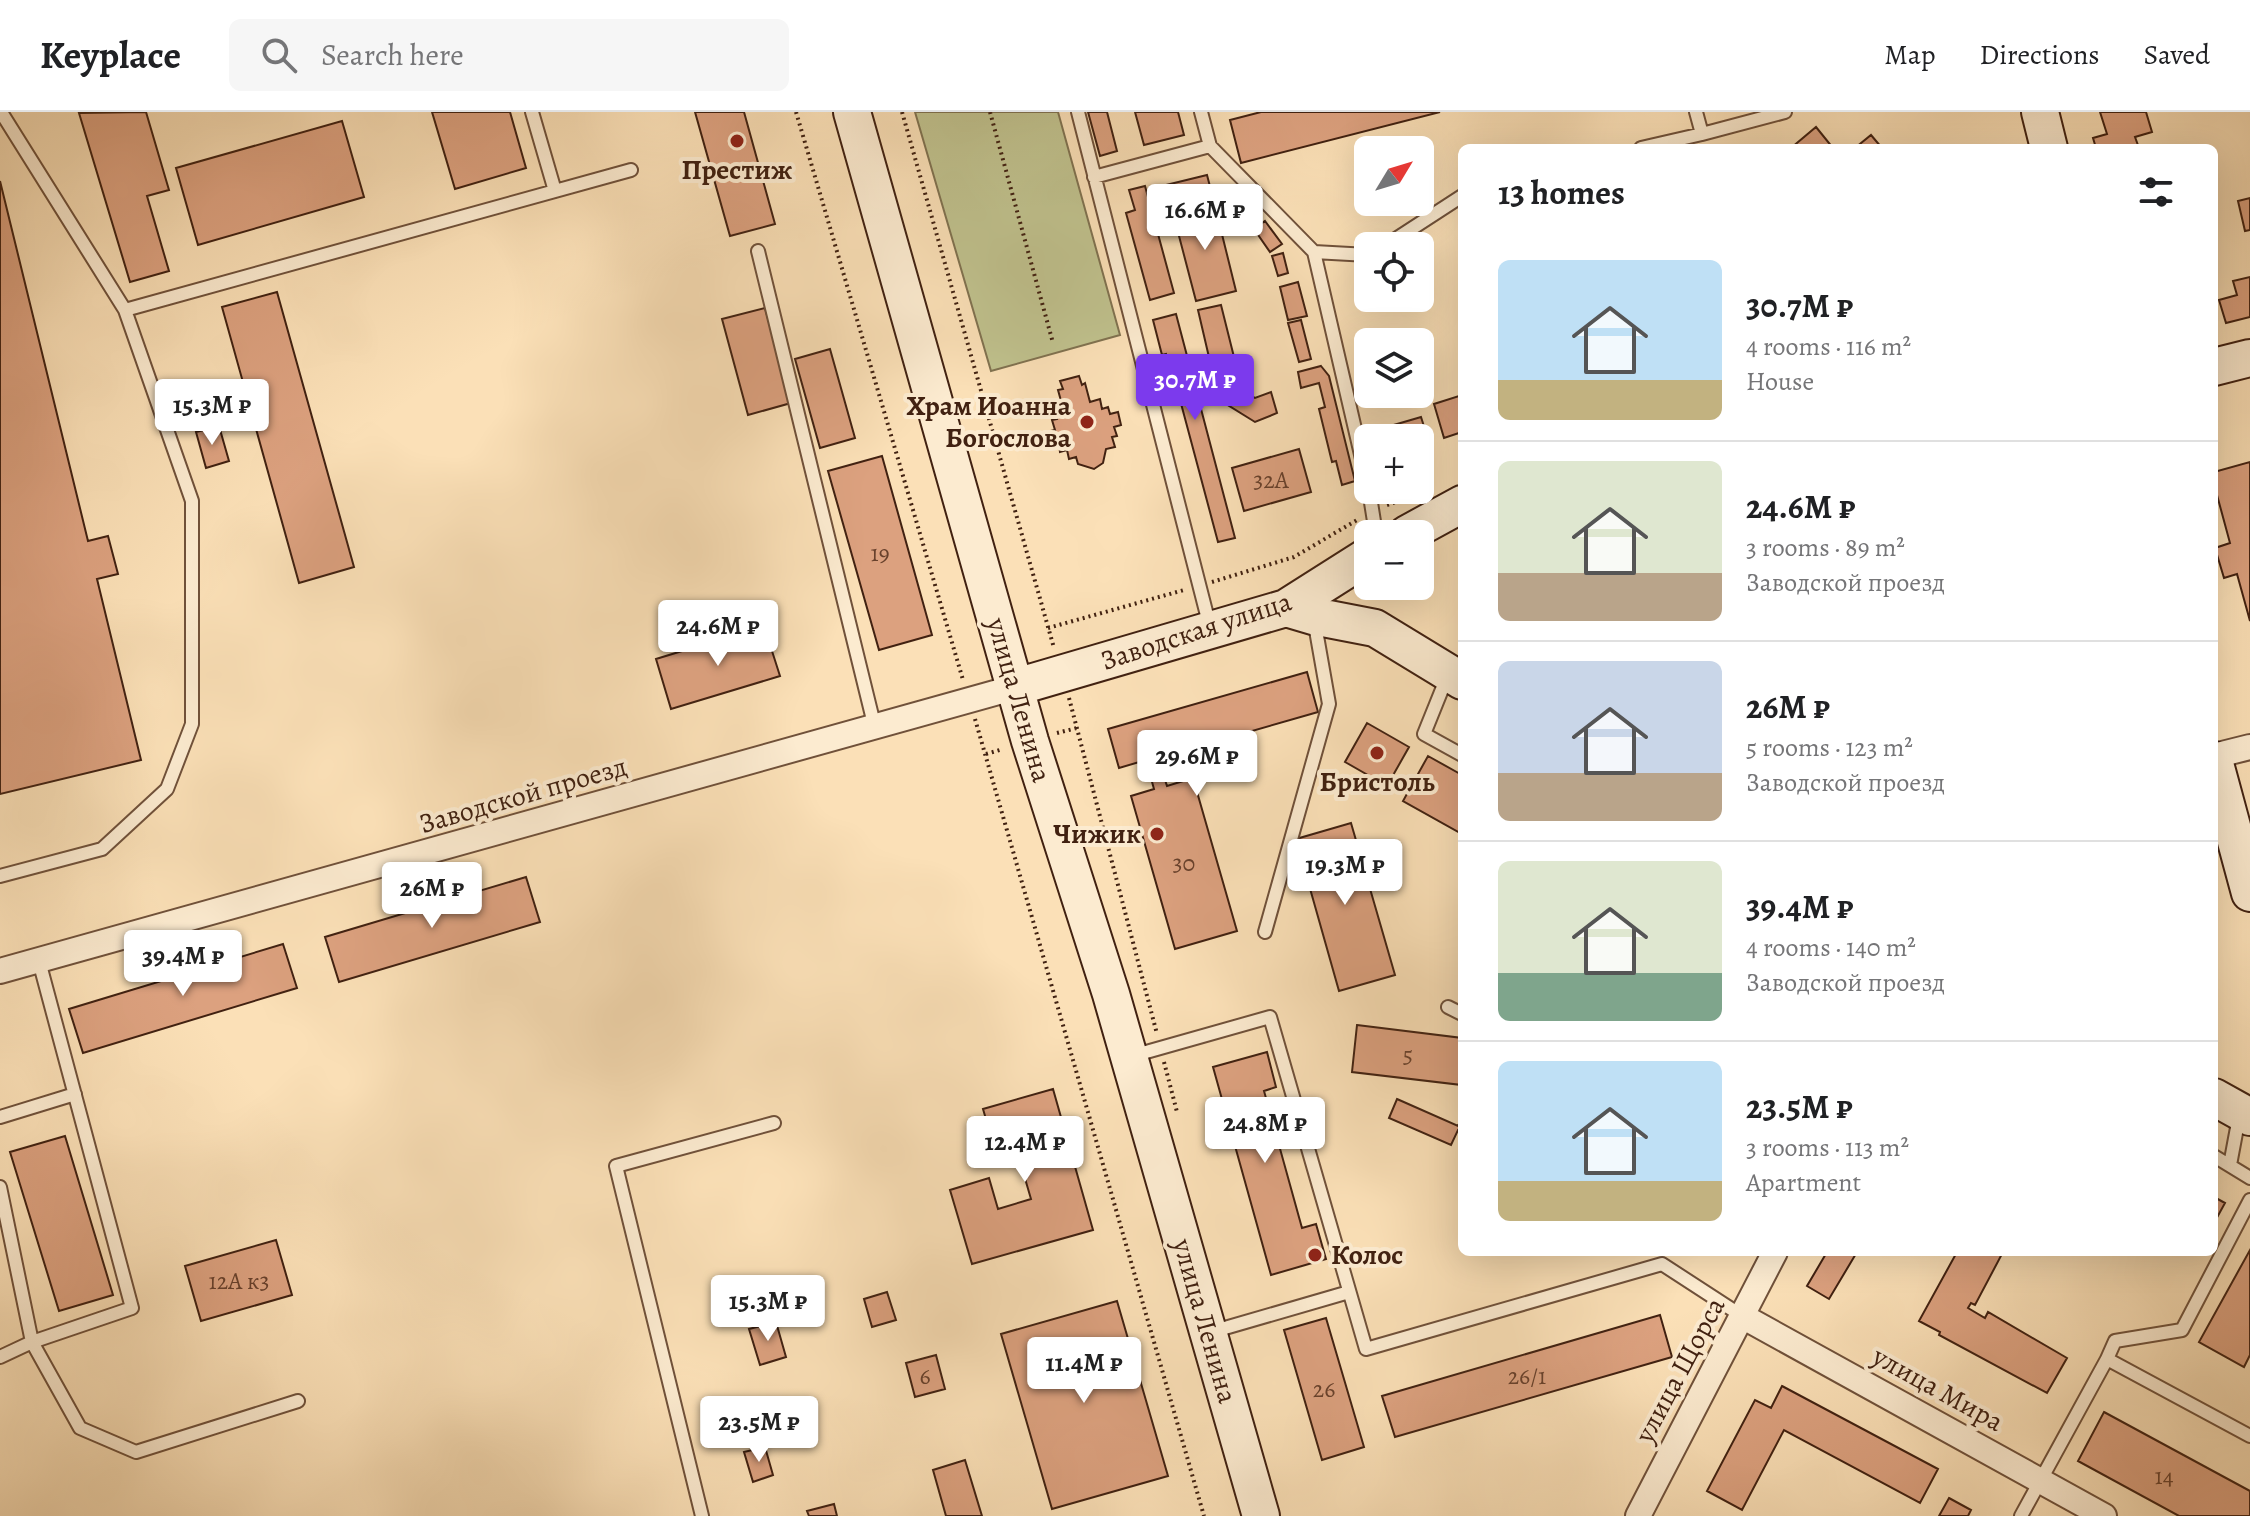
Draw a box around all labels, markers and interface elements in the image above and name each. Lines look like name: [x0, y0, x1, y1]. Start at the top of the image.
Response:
search box: [229, 19, 789, 91]
text: Keyplace: [40, 29, 181, 81]
icon: search: [257, 33, 301, 77]
text: Search here: [321, 35, 464, 75]
text: Map: [1884, 36, 1935, 74]
text: Directions: [1979, 36, 2100, 74]
text: Saved: [2144, 36, 2210, 74]
marker: Престиж: [728, 132, 746, 150]
north arrow: [1354, 136, 1434, 216]
map controls: [1354, 136, 1434, 600]
place label: Престиж: [681, 151, 793, 189]
text: 13 homes: [1498, 169, 1625, 216]
icon: filters: [2134, 170, 2178, 214]
pin: 16.6M ₽: [1131, 184, 1279, 252]
text: 16.6M ₽: [1165, 192, 1245, 227]
button: locate: [1354, 232, 1434, 312]
text: 30.7M ₽: [1746, 282, 1853, 329]
icon: home: [1562, 292, 1658, 388]
button: layers: [1354, 328, 1434, 408]
text: 4 rooms · 116 m²: [1746, 329, 1911, 364]
pin: 30.7M ₽: [1121, 354, 1269, 422]
text: 30.7M ₽: [1154, 362, 1236, 397]
text: House: [1746, 364, 1814, 399]
pin: 15.3M ₽: [138, 379, 286, 447]
text: 15.3M ₽: [173, 387, 251, 422]
place label: Храм Иоанна Богослова: [906, 387, 1072, 457]
marker: Храм Иоанна Богослова: [1078, 413, 1096, 431]
button: +: [1354, 424, 1434, 504]
house number: 32А: [1253, 464, 1290, 496]
text: 24.6M ₽: [1746, 483, 1855, 530]
icon: home: [1562, 493, 1658, 589]
button: −: [1354, 520, 1434, 600]
text: 3 rooms · 89 m²: [1746, 530, 1905, 565]
house number: 19: [870, 537, 890, 569]
text: Заводской проезд: [1746, 565, 1945, 600]
street label: Заводская улица: [1096, 582, 1296, 680]
pin: 24.6M ₽: [644, 600, 792, 668]
text: 24.6M ₽: [676, 608, 760, 643]
street label: улица Ленина: [977, 612, 1061, 787]
text: 26M ₽: [1746, 683, 1830, 730]
icon: home: [1562, 693, 1658, 789]
pin: 29.6M ₽: [1123, 730, 1271, 798]
text: 5 rooms · 123 m²: [1746, 730, 1913, 765]
text: 29.6M ₽: [1155, 738, 1239, 773]
marker: Бристоль: [1368, 744, 1386, 762]
street label: Заводской проезд: [415, 747, 631, 843]
place label: Бристоль: [1319, 763, 1435, 801]
text: Заводской проезд: [1746, 765, 1945, 800]
place label: Чижик: [1053, 815, 1141, 853]
marker: Чижик: [1148, 825, 1166, 843]
pin: 19.3M ₽: [1271, 839, 1419, 907]
house number: 30: [1173, 847, 1195, 879]
text: 19.3M ₽: [1305, 847, 1385, 882]
pin: 26M ₽: [376, 862, 488, 930]
text: 26M ₽: [400, 870, 464, 905]
text: 39.4M ₽: [1746, 883, 1853, 930]
icon: home: [1562, 893, 1658, 989]
pin: 39.4M ₽: [109, 930, 257, 998]
text: 4 rooms · 140 m²: [1746, 930, 1916, 965]
text: 39.4M ₽: [142, 938, 224, 973]
text: Заводской проезд: [1746, 965, 1945, 1000]
house number: 5: [1403, 1039, 1413, 1071]
text: 23.5M ₽: [1746, 1083, 1853, 1130]
icon: home: [1562, 1093, 1658, 1189]
pin: 24.8M ₽: [1191, 1097, 1339, 1165]
text: 24.8M ₽: [1223, 1105, 1307, 1140]
pin: 12.4M ₽: [951, 1116, 1099, 1184]
text: 12.4M ₽: [985, 1124, 1065, 1159]
text: 3 rooms · 113 m²: [1746, 1130, 1909, 1165]
text: Apartment: [1746, 1165, 1861, 1200]
street label: улица Ленина: [1163, 1233, 1247, 1408]
place label: Колос: [1331, 1236, 1403, 1274]
marker: Колос: [1306, 1246, 1324, 1264]
house number: 12А к3: [209, 1265, 269, 1297]
pin: 15.3M ₽: [694, 1275, 842, 1343]
text: 15.3M ₽: [729, 1283, 807, 1318]
street label: улица Щорса: [1625, 1291, 1734, 1450]
pin: 11.4M ₽: [1010, 1337, 1158, 1405]
street label: улица Мира: [1865, 1337, 2010, 1441]
text: 11.4M ₽: [1045, 1345, 1123, 1380]
house number: 6: [919, 1360, 931, 1392]
house number: 26/1: [1508, 1360, 1546, 1392]
house number: 26: [1313, 1373, 1335, 1405]
pin: 23.5M ₽: [685, 1396, 833, 1464]
text: 23.5M ₽: [718, 1404, 800, 1439]
house number: 14: [2154, 1460, 2174, 1492]

